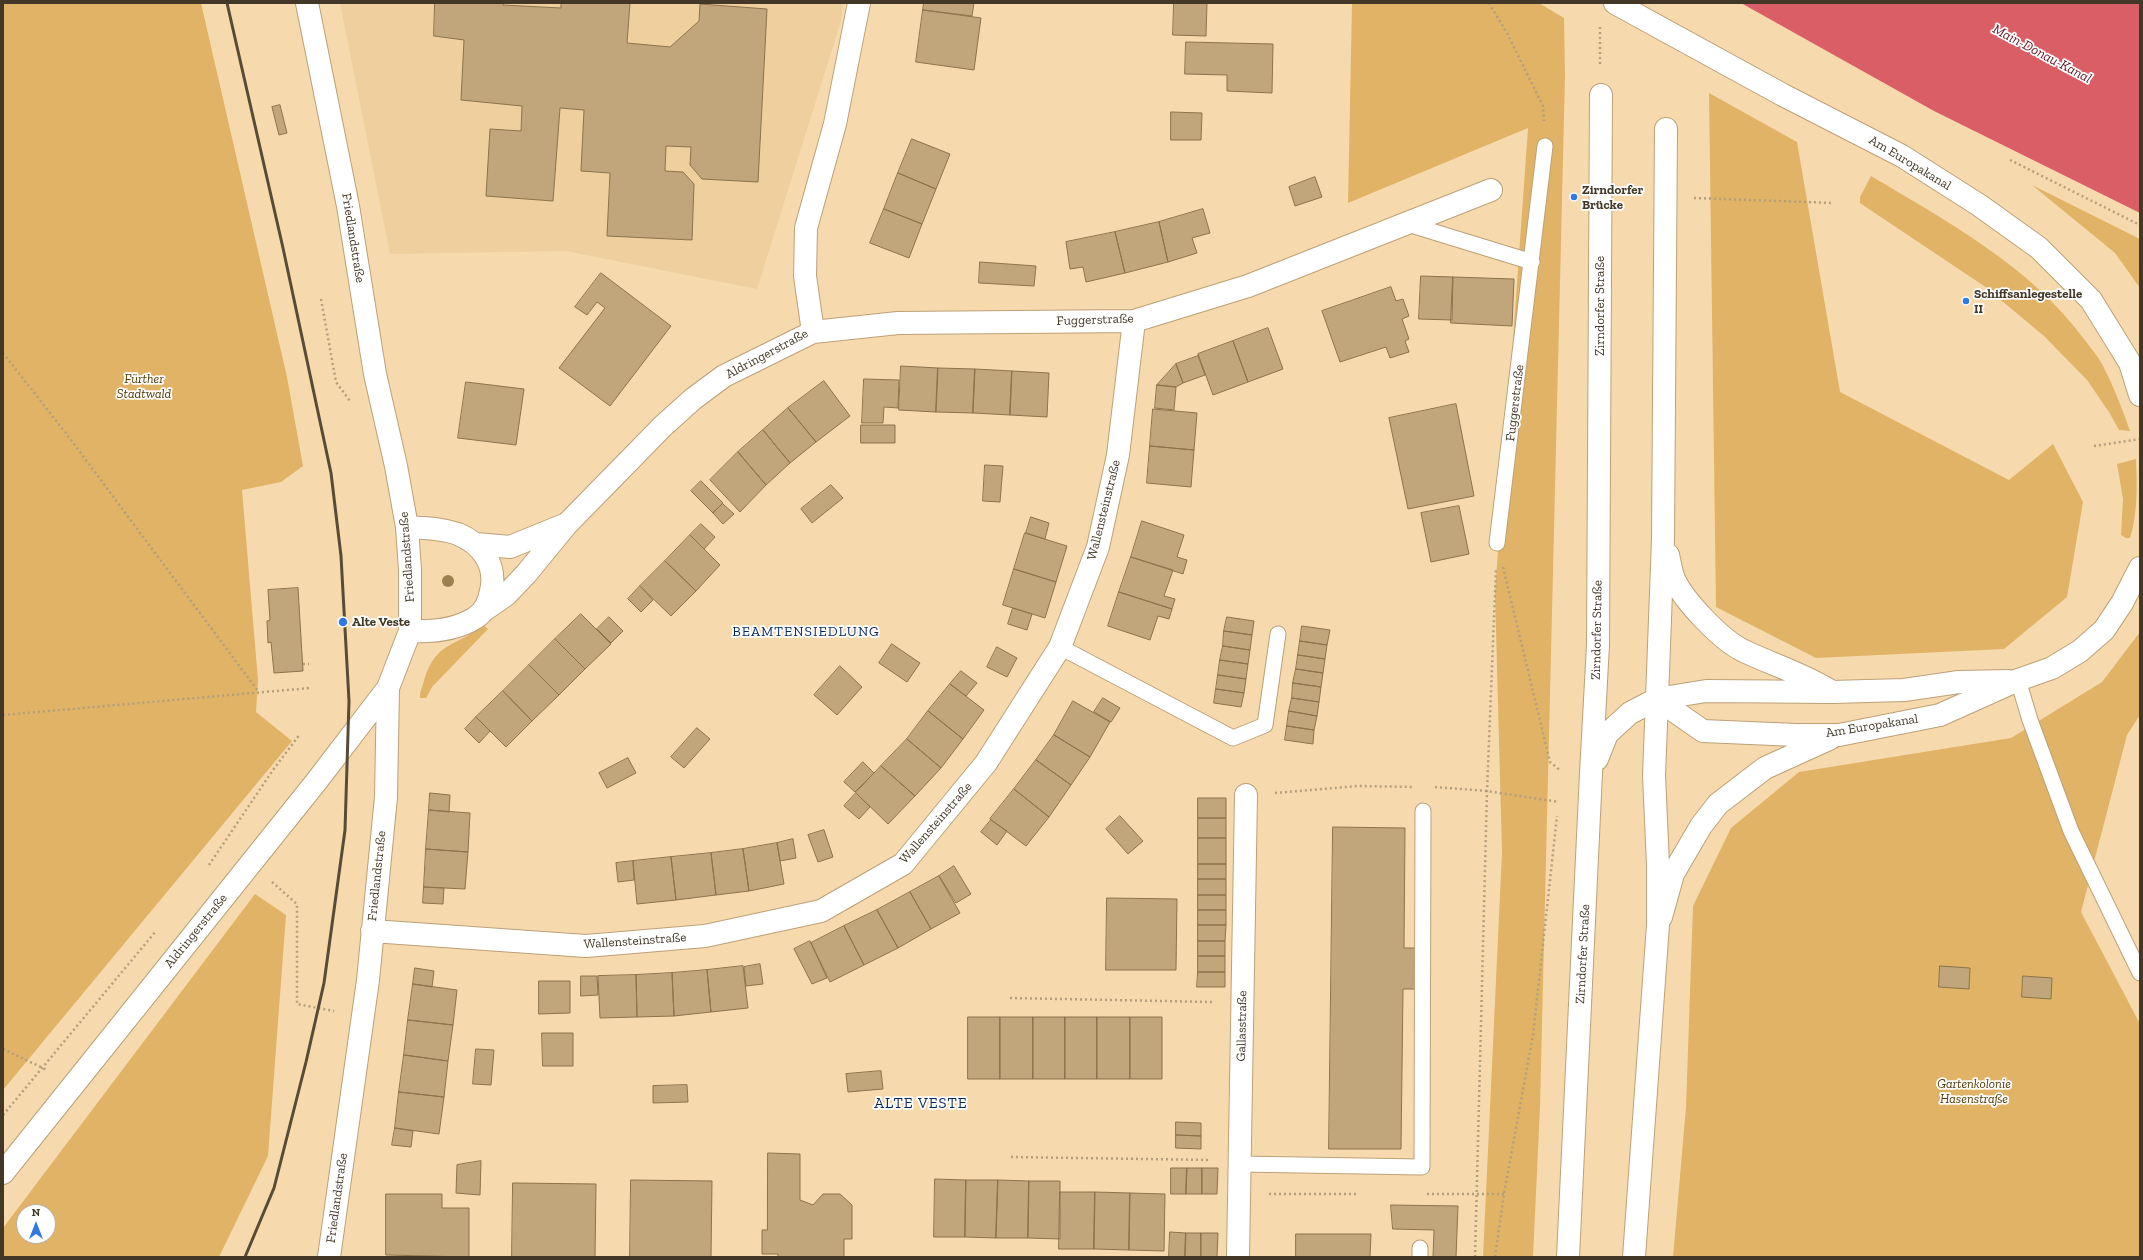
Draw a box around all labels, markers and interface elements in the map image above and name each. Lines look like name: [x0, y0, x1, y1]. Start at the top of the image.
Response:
water label: Main-Donau-Kanal: [1990, 21, 2094, 87]
street label: Am Europakanal: [1866, 132, 1954, 194]
place label: Zirndorfer Brücke: [1582, 182, 1643, 213]
street label: Friedlandstraße: [338, 192, 368, 284]
marker: Zirndorfer Brücke: [1569, 192, 1579, 202]
street label: Zirndorfer Straße: [1592, 256, 1608, 356]
place label: Schiffsanlegestelle II: [1974, 286, 2082, 317]
marker: Schiffsanlegestelle II: [1961, 296, 1971, 306]
street label: Fuggerstraße: [1056, 311, 1134, 329]
street label: Aldringerstraße: [723, 326, 811, 382]
street label: Fuggerstraße: [1503, 364, 1527, 442]
park label: Fürther Stadtwald: [117, 371, 171, 402]
street label: Wallensteinstraße: [1084, 458, 1124, 562]
street label: Friedlandstraße: [396, 511, 418, 603]
street label: Zirndorfer Straße: [1588, 580, 1606, 680]
place label: Alte Veste: [352, 614, 410, 630]
marker: Alte Veste: [337, 616, 349, 628]
district label: BEAMTENSIEDLUNG: [732, 624, 880, 640]
street label: Am Europakanal: [1825, 711, 1919, 741]
street label: Wallensteinstraße: [896, 779, 976, 867]
street label: Friedlandstraße: [364, 830, 390, 922]
street label: Aldringerstraße: [161, 891, 231, 971]
street label: Zirndorfer Straße: [1573, 904, 1593, 1004]
street label: Wallensteinstraße: [583, 930, 687, 952]
street label: Gallasstraße: [1234, 990, 1250, 1062]
park label: Gartenkolonie Hasenstraße: [1937, 1076, 2011, 1107]
district label: ALTE VESTE: [874, 1095, 968, 1113]
street label: Friedlandstraße: [323, 1152, 351, 1244]
north arrow: [16, 1204, 56, 1244]
text: N: [32, 1206, 40, 1219]

